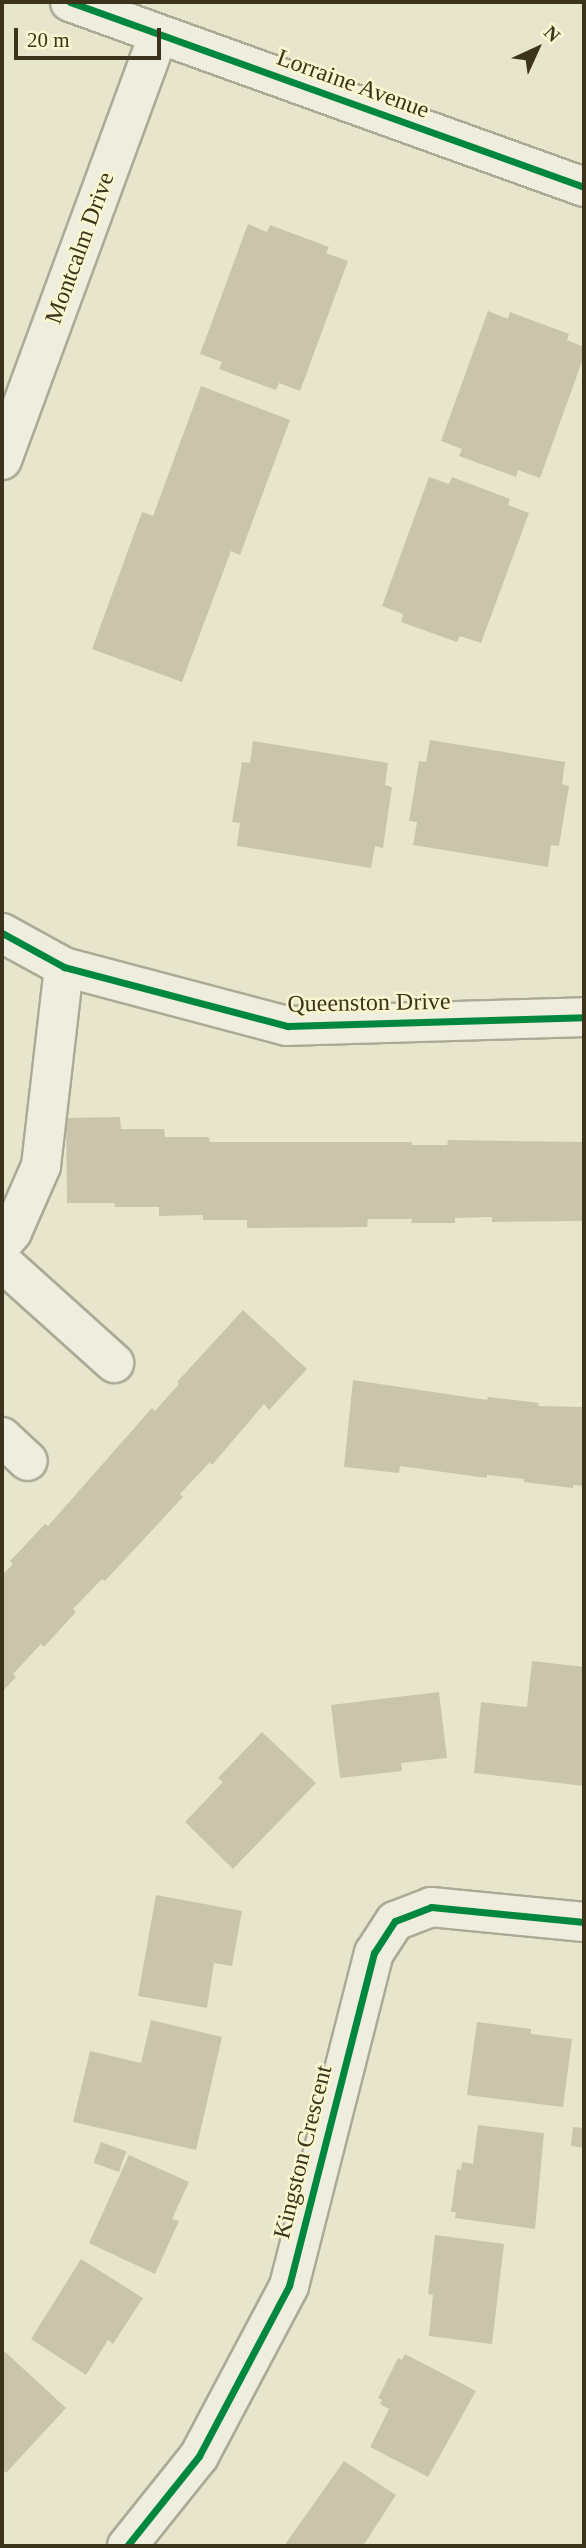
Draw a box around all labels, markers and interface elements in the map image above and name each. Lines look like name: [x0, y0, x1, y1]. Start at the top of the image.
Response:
scale bar: [18, 14, 164, 58]
north arrow: [502, 14, 572, 84]
text: N: [540, 22, 564, 46]
text: 20 m: [27, 28, 70, 52]
street label: Lorraine Avenue: [272, 43, 434, 125]
street label: Montcalm Drive: [39, 168, 121, 328]
street label: Queenston Drive: [287, 987, 451, 1019]
street label: Kingston Crescent: [268, 2062, 338, 2242]

